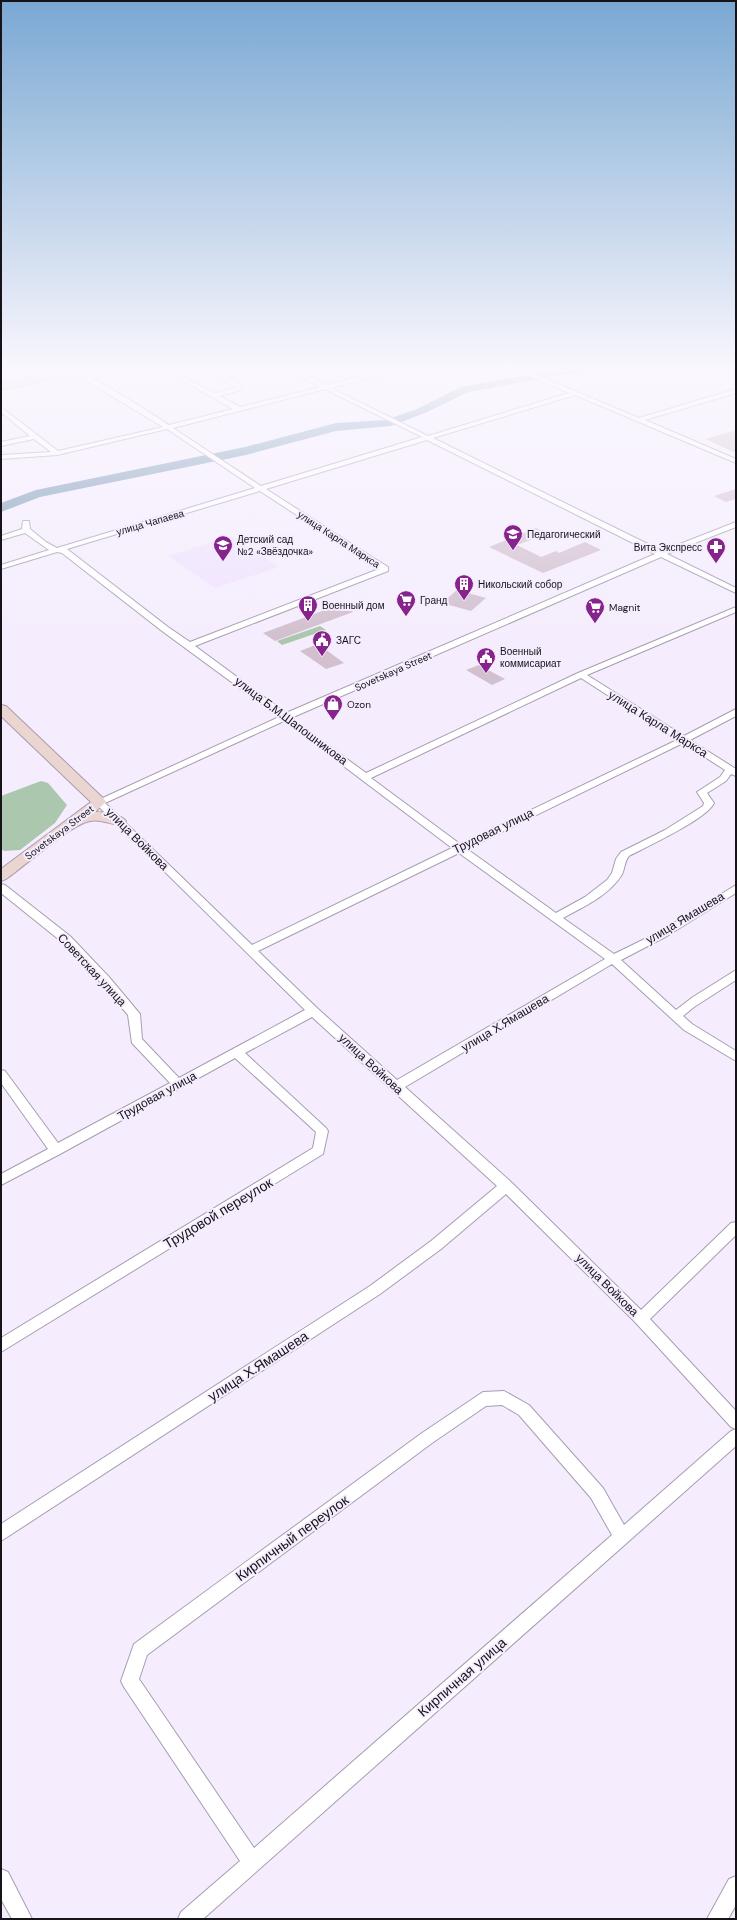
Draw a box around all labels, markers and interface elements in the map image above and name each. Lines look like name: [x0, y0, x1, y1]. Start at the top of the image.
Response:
street label: улица Чапаева: [115, 507, 186, 538]
street label: улица Карла Маркса: [295, 508, 383, 571]
school or university icon: Педагогический: [502, 523, 524, 551]
place label: Педагогический: [527, 528, 600, 541]
place label: Детский сад №2 «Звёздочка»: [237, 533, 313, 558]
school or university icon: Детский сад №2 «Звёздочка»: [212, 534, 234, 562]
pharmacy icon: Вита Экспресс: [705, 536, 727, 564]
place label: Вита Экспресс: [634, 541, 702, 554]
building icon: Никольский собор: [453, 573, 475, 601]
place label: Никольский собор: [478, 578, 563, 591]
supermarket icon: Гранд: [395, 589, 417, 617]
building icon: Военный дом: [297, 594, 319, 622]
place label: Гранд: [420, 594, 447, 607]
supermarket icon: Magnit: [584, 596, 606, 624]
place label: Военный дом: [322, 599, 385, 612]
place label: Magnit: [609, 601, 641, 614]
public building icon: ЗАГС: [311, 629, 333, 657]
place label: ЗАГС: [336, 634, 361, 647]
place label: Военный коммисариат: [500, 645, 561, 670]
public building icon: Военный коммисариат: [475, 646, 497, 674]
street label: Sovetskaya Street: [353, 649, 434, 694]
street label: улица Б.М.Шапошникова: [231, 673, 351, 769]
street label: улица Карла Маркса: [605, 687, 711, 761]
shop icon: Ozon: [322, 693, 344, 721]
place label: Ozon: [347, 698, 371, 711]
street label: Sovetskaya Street: [22, 802, 96, 863]
street label: улица Войкова: [102, 804, 172, 874]
street label: Трудовая улица: [450, 804, 536, 857]
street label: улица Ямашева: [643, 888, 728, 948]
street label: Советская улица: [54, 930, 130, 1010]
street label: улица Х.Ямашева: [458, 990, 552, 1055]
street label: улица Войкова: [335, 1030, 407, 1098]
street label: Трудовая улица: [115, 1068, 200, 1124]
street label: Трудовой переулок: [160, 1173, 277, 1253]
street label: улица Войкова: [572, 1250, 642, 1320]
street label: улица Х.Ямашева: [204, 1327, 312, 1405]
street label: Кирпичный переулок: [232, 1490, 353, 1585]
street label: Кирпичная улица: [414, 1633, 510, 1720]

